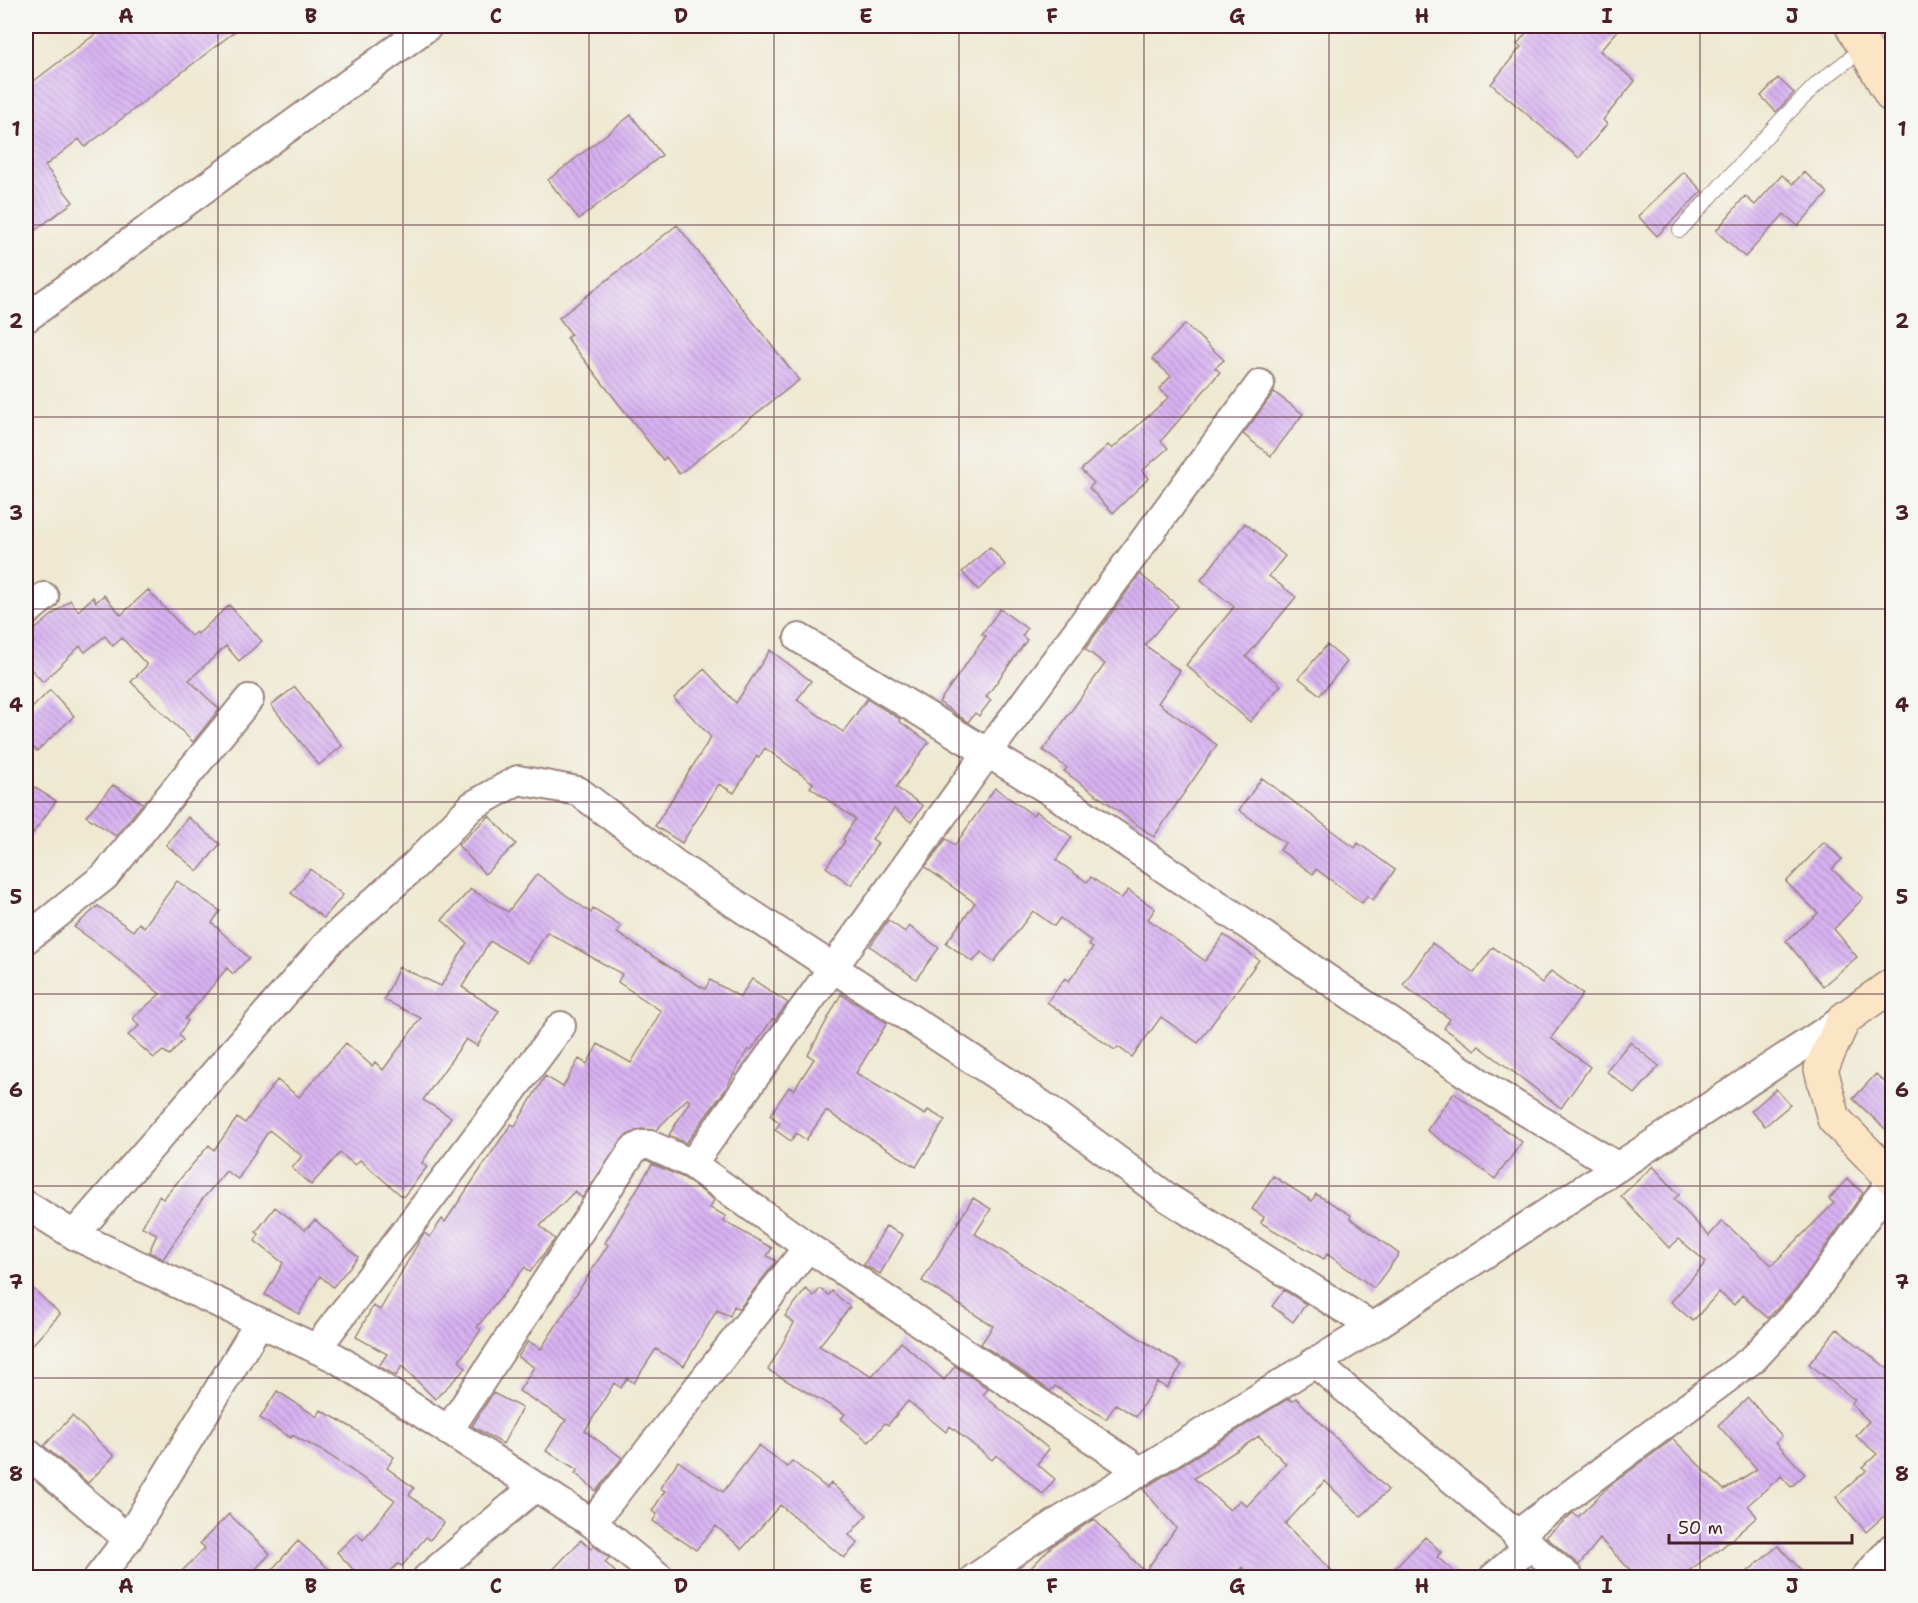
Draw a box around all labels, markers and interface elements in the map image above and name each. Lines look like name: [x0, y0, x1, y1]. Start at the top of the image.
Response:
text: A: [118, 3, 134, 29]
text: B: [305, 3, 317, 29]
text: C: [490, 3, 502, 29]
text: D: [674, 3, 688, 29]
text: E: [859, 3, 873, 29]
text: F: [1046, 3, 1058, 29]
text: G: [1229, 3, 1245, 29]
text: H: [1415, 3, 1429, 29]
text: I: [1601, 3, 1613, 29]
text: J: [1786, 3, 1799, 29]
text: 1: [11, 116, 21, 142]
text: 1: [1897, 116, 1907, 142]
text: 2: [9, 308, 23, 334]
text: 2: [1895, 308, 1909, 334]
text: 3: [9, 500, 23, 526]
text: 3: [1895, 500, 1909, 526]
text: 4: [9, 692, 23, 718]
text: 4: [1895, 692, 1909, 718]
text: 5: [10, 884, 22, 910]
text: 5: [1896, 884, 1908, 910]
text: 6: [9, 1077, 23, 1103]
text: 6: [1895, 1077, 1909, 1103]
text: 7: [9, 1269, 23, 1295]
text: 7: [1895, 1269, 1909, 1295]
text: 8: [9, 1461, 23, 1487]
text: 8: [1895, 1461, 1909, 1487]
scale bar: [1669, 1507, 1852, 1545]
text: 50 m: [1678, 1516, 1723, 1540]
text: A: [118, 1573, 134, 1599]
text: B: [305, 1573, 317, 1599]
text: C: [490, 1573, 502, 1599]
text: D: [674, 1573, 688, 1599]
text: E: [859, 1573, 873, 1599]
text: F: [1046, 1573, 1058, 1599]
text: G: [1229, 1573, 1245, 1599]
text: H: [1415, 1573, 1429, 1599]
text: I: [1601, 1573, 1613, 1599]
text: J: [1786, 1573, 1799, 1599]

